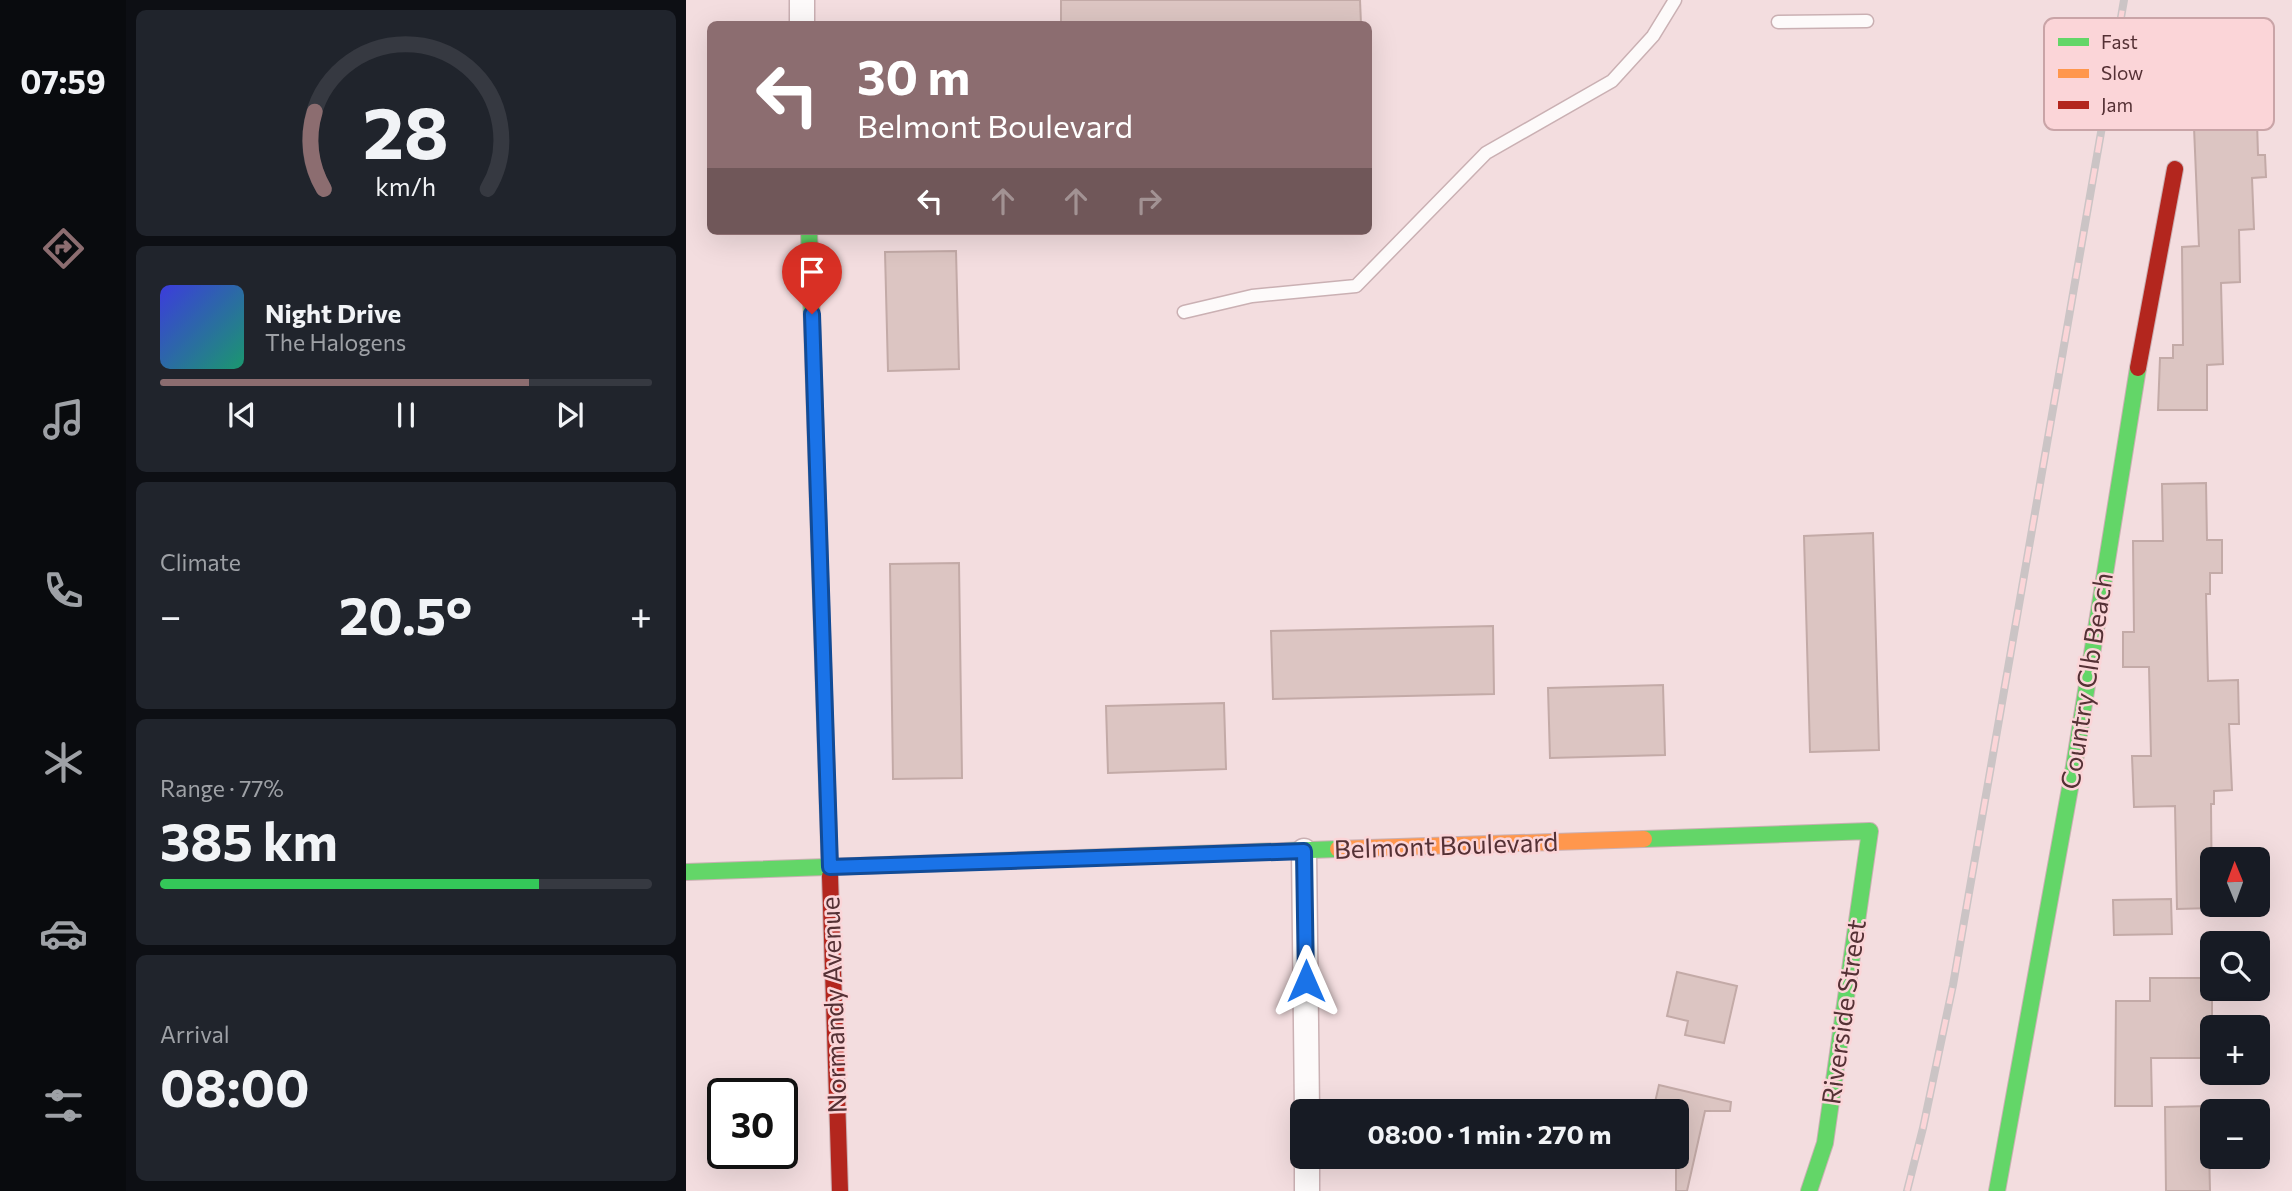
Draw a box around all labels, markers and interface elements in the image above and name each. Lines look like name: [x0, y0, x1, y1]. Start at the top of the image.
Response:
legend: [2044, 18, 2274, 130]
text: Fast: [2101, 30, 2138, 53]
text: 30 m: [857, 45, 970, 105]
icon: left: [742, 49, 833, 140]
text: 07:59: [20, 61, 106, 101]
text: Slow: [2101, 61, 2143, 84]
text: 28: [363, 85, 449, 174]
text: Jam: [2101, 93, 2133, 116]
text: Belmont Boulevard: [857, 105, 1133, 145]
text: km/h: [376, 171, 436, 201]
icon: left: [911, 182, 949, 220]
icon: ahead: [984, 182, 1022, 220]
icon: ahead: [1057, 182, 1095, 220]
icon: right: [1130, 182, 1168, 220]
icon: directions: [39, 224, 88, 273]
pin: [782, 242, 842, 314]
icon: arrive: [793, 253, 831, 291]
text: Night Drive: [265, 297, 401, 328]
text: The Halogens: [265, 328, 406, 356]
icon: music: [39, 395, 88, 444]
icon: previous: [223, 396, 261, 434]
icon: pause: [387, 396, 425, 434]
icon: next: [551, 396, 589, 434]
text: Climate: [160, 548, 241, 576]
icon: phone: [39, 566, 88, 615]
street label: Country Clb Beach: [2053, 570, 2118, 791]
text: 20.5°: [339, 582, 472, 646]
text: −: [160, 591, 182, 638]
text: +: [630, 591, 652, 638]
icon: climate: [39, 738, 88, 787]
text: Range · 77%: [160, 774, 284, 802]
text: 385 km: [160, 808, 338, 872]
street label: Belmont Boulevard: [1333, 825, 1559, 864]
north arrow: [2200, 847, 2270, 917]
map controls: [2200, 847, 2270, 1169]
street label: Normandy Avenue: [813, 896, 852, 1114]
icon: car: [39, 909, 88, 958]
street label: Riverside Street: [1814, 917, 1871, 1106]
button: search: [2200, 931, 2270, 1001]
position arrow: [1269, 944, 1343, 1018]
button: +: [2200, 1015, 2270, 1085]
text: Arrival: [160, 1020, 230, 1048]
text: 08:00: [160, 1054, 310, 1118]
speed limit sign: 30: [707, 1078, 798, 1169]
icon: filters: [39, 1081, 88, 1130]
button: −: [2200, 1099, 2270, 1169]
text: 08:00 · 1 min · 270 m: [1368, 1118, 1611, 1149]

